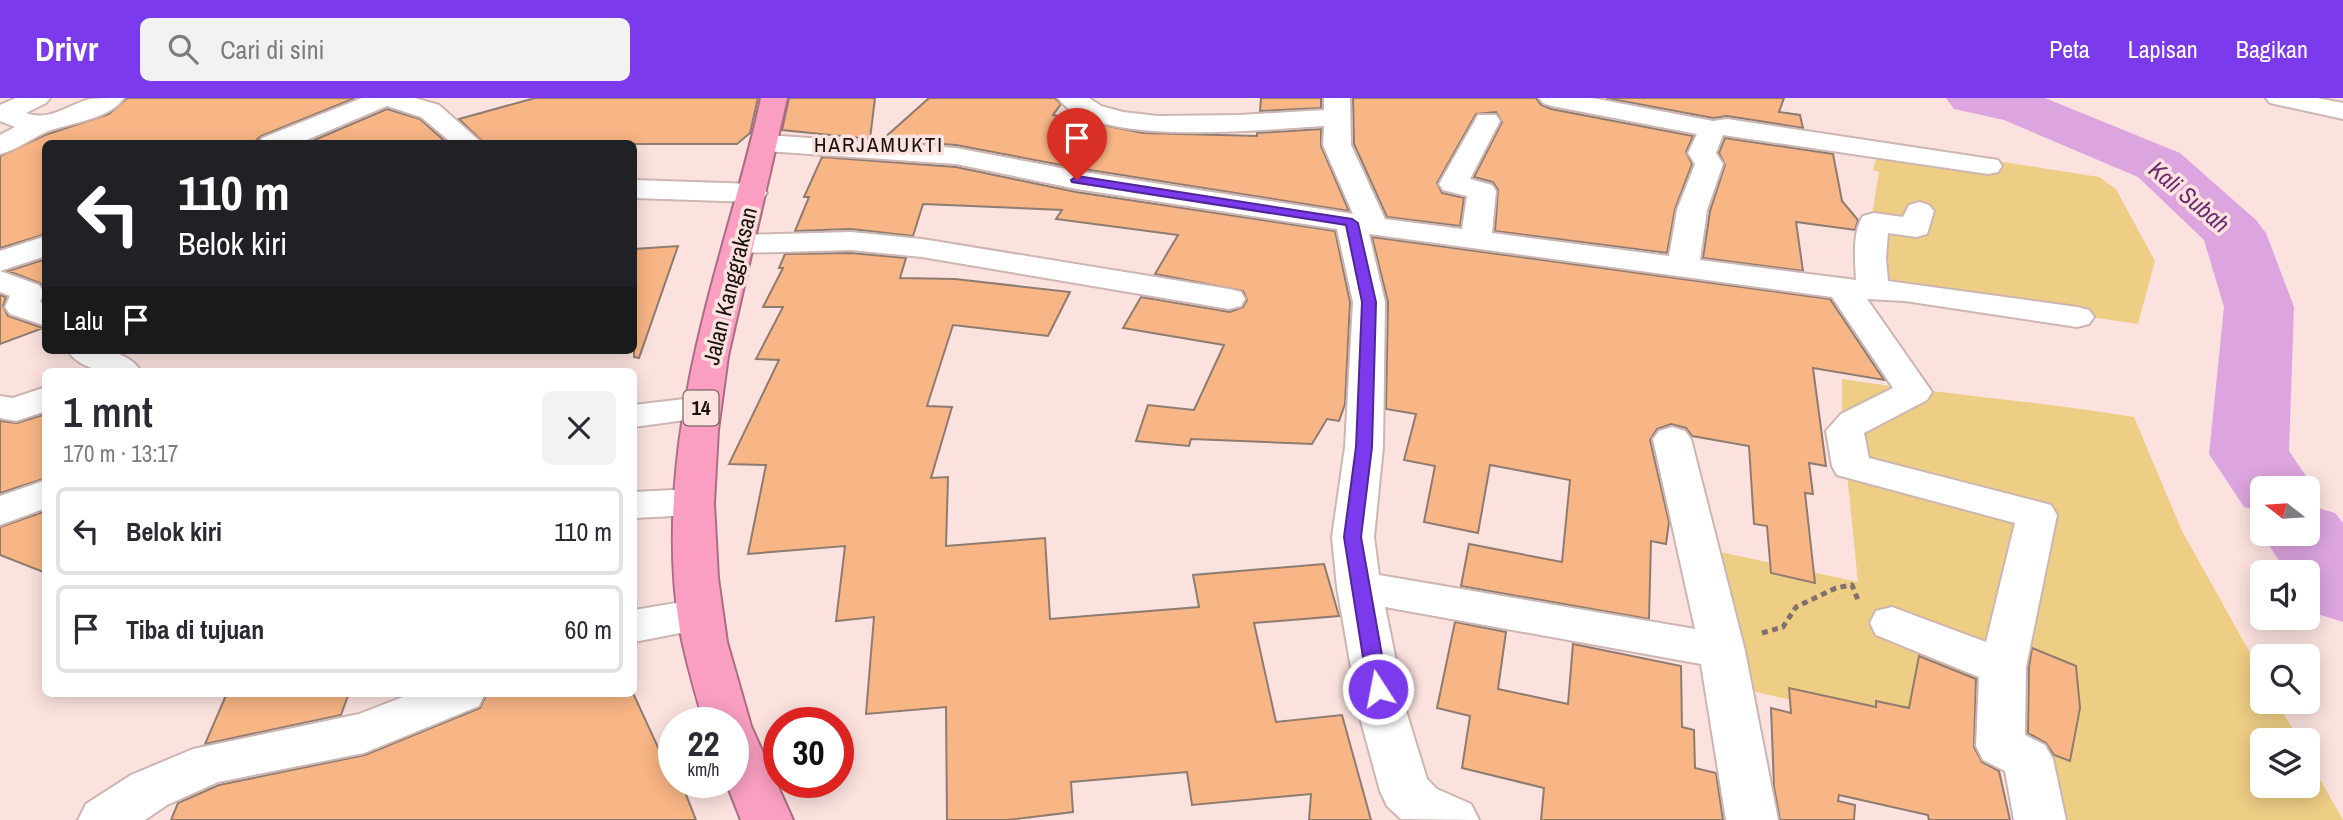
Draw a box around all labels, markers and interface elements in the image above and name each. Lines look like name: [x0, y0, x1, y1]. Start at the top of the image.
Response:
search box: [140, 18, 630, 81]
text: Drivr: [35, 27, 98, 71]
icon: search: [164, 30, 202, 68]
text: Cari di sini: [220, 32, 324, 67]
text: Peta: [2049, 33, 2090, 65]
text: Lapisan: [2128, 33, 2198, 65]
text: Bagikan: [2236, 33, 2308, 65]
pin: [1047, 108, 1107, 180]
icon: arrive: [1058, 119, 1096, 157]
district label: HARJAMUKTI: [814, 130, 944, 159]
water label: Kali Subah: [2142, 153, 2237, 239]
text: 110 m: [178, 159, 290, 225]
icon: left: [63, 168, 154, 259]
street label: Jalan Kanggraksan: [695, 204, 764, 368]
text: Belok kiri: [178, 222, 287, 265]
icon: arrive: [117, 301, 155, 339]
text: Lalu: [63, 303, 103, 338]
text: 1 mnt: [63, 384, 153, 440]
road number: 14: [684, 390, 718, 426]
button: close: [542, 391, 616, 465]
text: 170 m · 13:17: [63, 438, 178, 469]
north arrow: [2250, 476, 2320, 546]
map controls: [2250, 476, 2320, 798]
icon: left: [67, 512, 105, 550]
text: Belok kiri: [126, 514, 222, 549]
text: 110 m: [554, 514, 612, 549]
button: sound: [2250, 560, 2320, 630]
icon: arrive: [67, 610, 105, 648]
text: Tiba di tujuan: [126, 612, 264, 647]
text: 60 m: [565, 612, 612, 647]
button: search: [2250, 644, 2320, 714]
position arrow: [1341, 652, 1415, 726]
speed limit sign: 30: [763, 707, 854, 798]
text: 22: [688, 720, 719, 767]
button: layers: [2250, 728, 2320, 798]
text: km/h: [688, 757, 720, 782]

